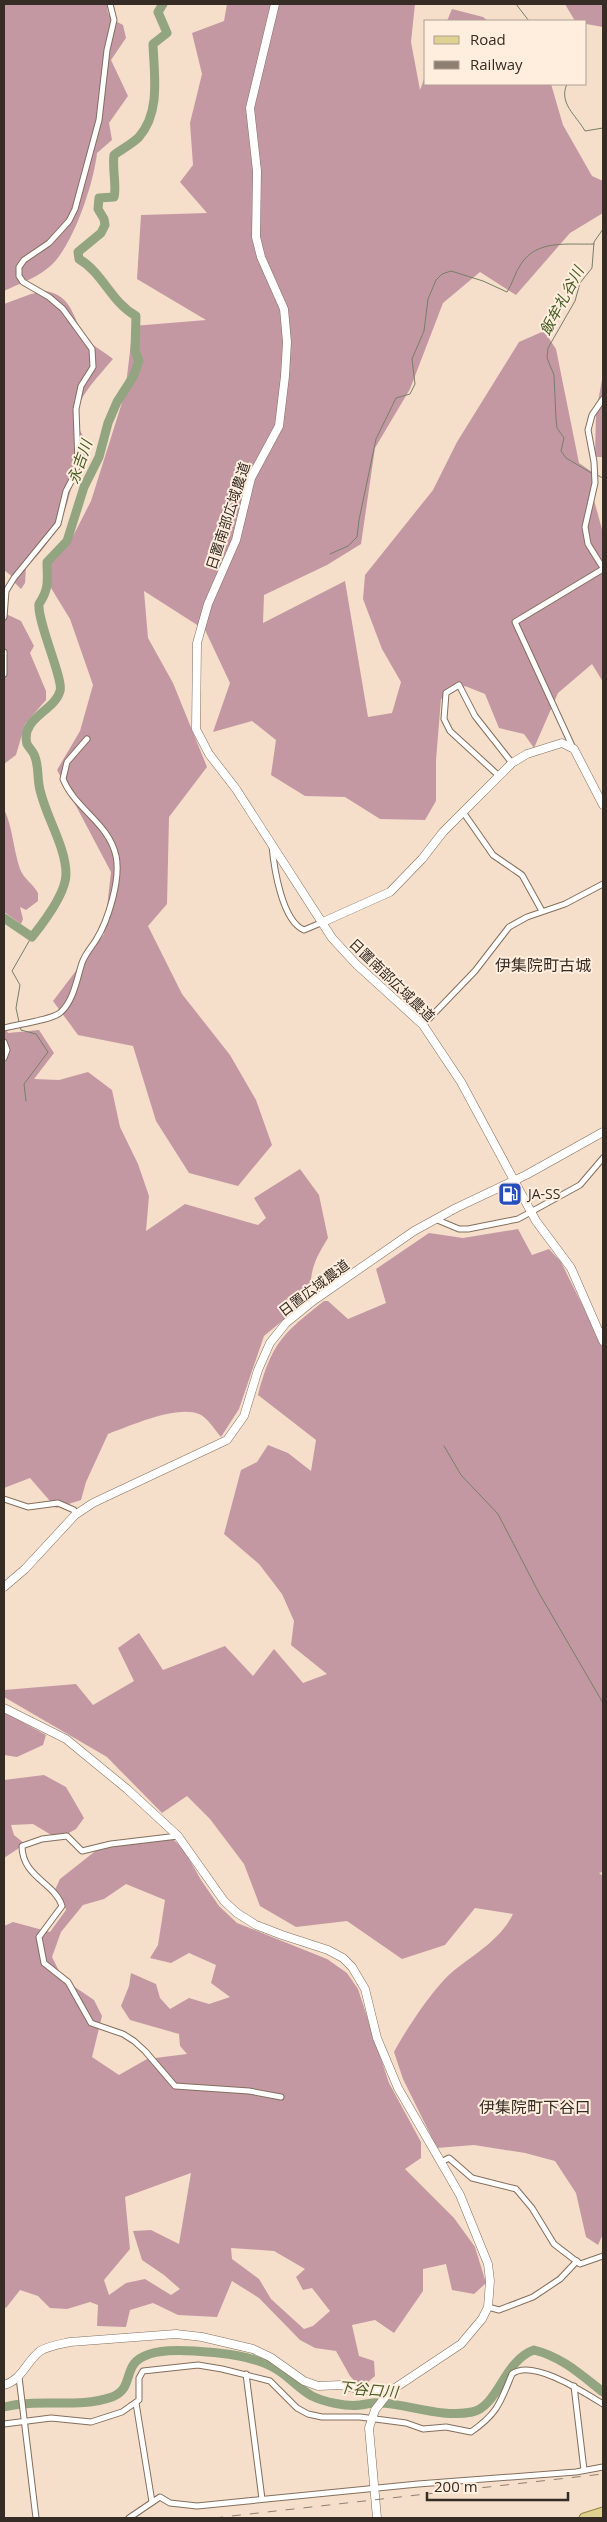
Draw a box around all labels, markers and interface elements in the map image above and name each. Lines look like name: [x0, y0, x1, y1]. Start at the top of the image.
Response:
legend: [424, 20, 587, 85]
text: Road: [470, 29, 506, 49]
text: Railway: [470, 54, 523, 74]
water label: 飯牟礼谷川: [535, 261, 588, 338]
water label: 永吉川: [62, 435, 96, 486]
street label: 日置南部広域農道: [201, 460, 254, 572]
street label: 日置南部広域農道: [345, 934, 439, 1025]
district label: 伊集院町古城: [495, 954, 591, 976]
fuel station icon: JA-SS: [497, 1181, 523, 1207]
place label: JA-SS: [526, 1184, 560, 1203]
street label: 日置広域農道: [274, 1255, 353, 1320]
district label: 伊集院町下谷口: [479, 2096, 591, 2118]
water label: 下谷口川: [337, 2376, 401, 2402]
scale bar: [427, 2470, 568, 2502]
text: 200 m: [434, 2476, 478, 2496]

